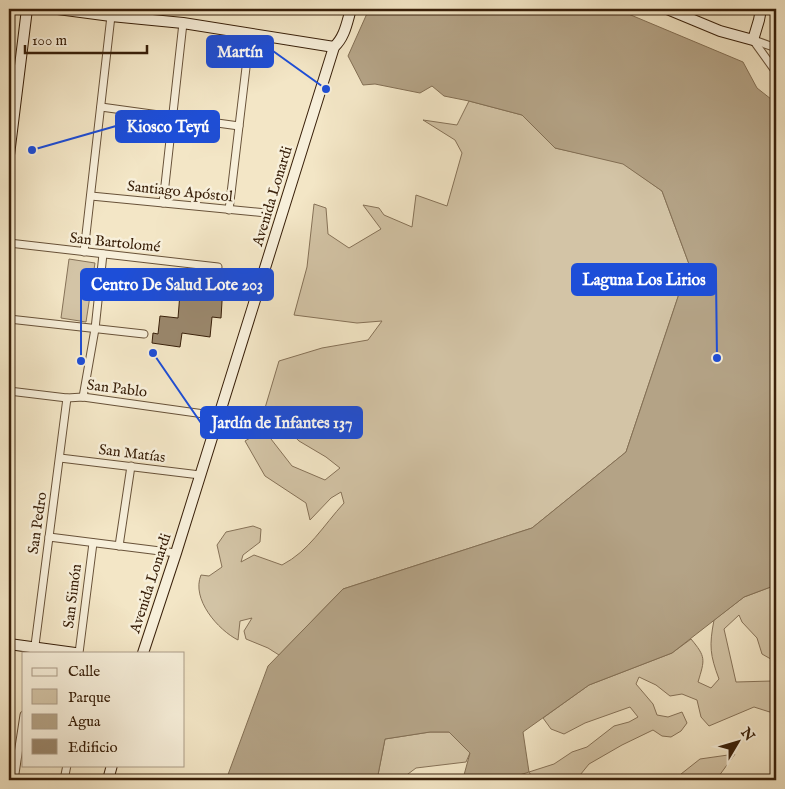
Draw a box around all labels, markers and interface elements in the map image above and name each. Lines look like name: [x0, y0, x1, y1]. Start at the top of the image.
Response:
scale bar: [25, 22, 148, 54]
text: 100 m: [32, 31, 68, 50]
callout: Martín: [207, 36, 273, 67]
text: Martín: [217, 43, 264, 63]
callout: Kiosco Teyú: [116, 111, 219, 142]
text: Kiosco Teyú: [127, 118, 210, 138]
street label: Avenida Lonardi: [248, 144, 297, 250]
street label: Santiago Apóstol: [126, 177, 235, 207]
street label: San Bartolomé: [69, 228, 161, 257]
callout: Laguna Los Lirios: [572, 264, 716, 295]
callout: Centro De Salud Lote 203: [81, 269, 273, 300]
text: Laguna Los Lirios: [582, 271, 706, 291]
text: Centro De Salud Lote 203: [91, 276, 263, 296]
street label: San Pablo: [86, 375, 148, 402]
callout: Jardín de Infantes 137: [201, 407, 362, 438]
text: Jardín de Infantes 137: [209, 414, 353, 434]
street label: San Matías: [98, 440, 166, 467]
street label: San Pedro: [24, 491, 51, 555]
street label: Avenida Lonardi: [125, 531, 176, 636]
street label: San Simón: [59, 563, 86, 629]
legend: [22, 652, 185, 766]
text: Calle: [68, 662, 100, 681]
text: Parque: [68, 688, 111, 707]
text: Agua: [67, 712, 101, 731]
north arrow: [712, 716, 762, 766]
text: N: [736, 724, 758, 745]
text: Edificio: [68, 738, 118, 757]

